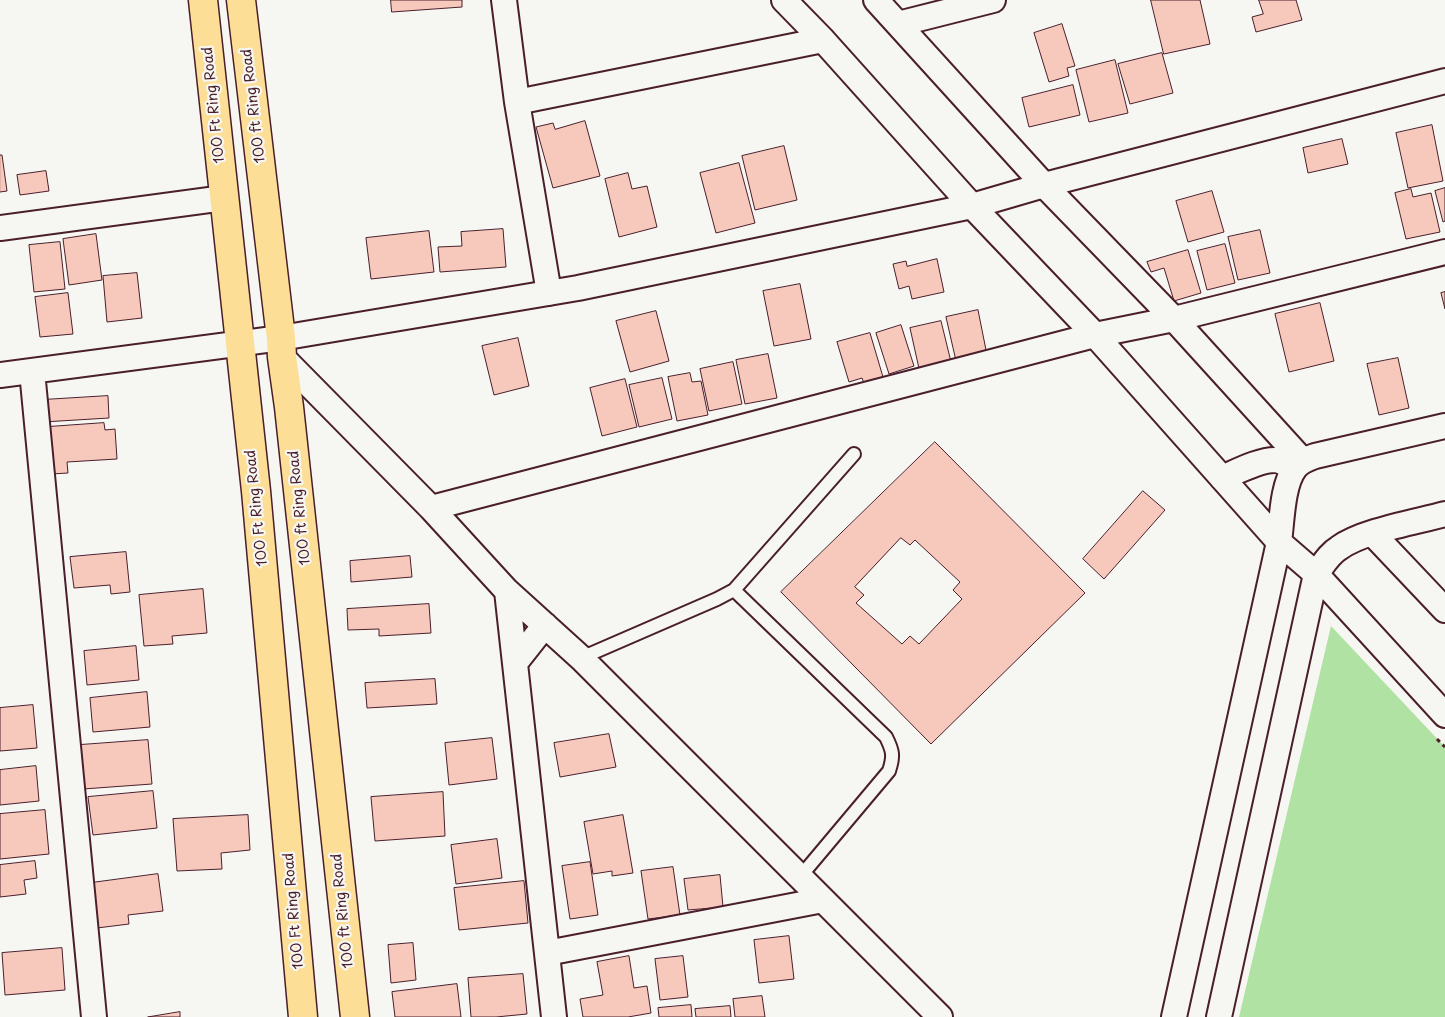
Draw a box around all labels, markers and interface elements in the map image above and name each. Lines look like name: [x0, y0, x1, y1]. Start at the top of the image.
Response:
street label: 100 Ft Ring Road: [200, 46, 228, 164]
street label: 100 ft Ring Road: [239, 48, 269, 164]
street label: 100 Ft Ring Road: [243, 449, 271, 567]
street label: 100 ft Ring Road: [286, 450, 314, 566]
street label: 100 Ft Ring Road: [281, 852, 307, 970]
street label: 100 ft Ring Road: [329, 853, 357, 969]

